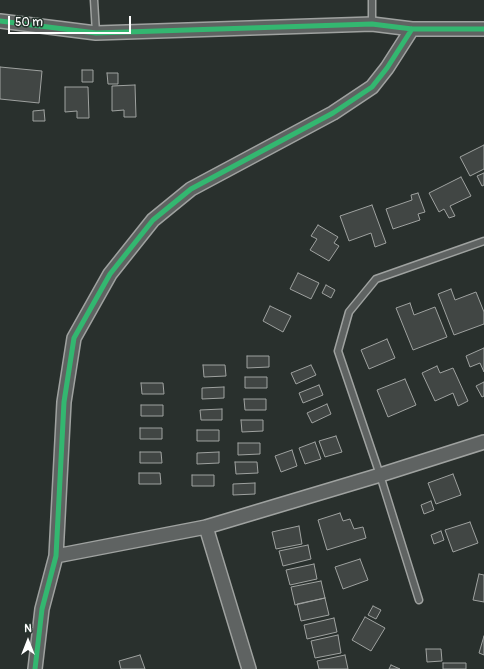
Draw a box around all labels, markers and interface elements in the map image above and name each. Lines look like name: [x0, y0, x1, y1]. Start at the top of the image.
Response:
scale bar: [10, 8, 133, 34]
text: 50 m: [15, 15, 43, 30]
north arrow: [8, 621, 48, 661]
text: N: [24, 622, 32, 635]

